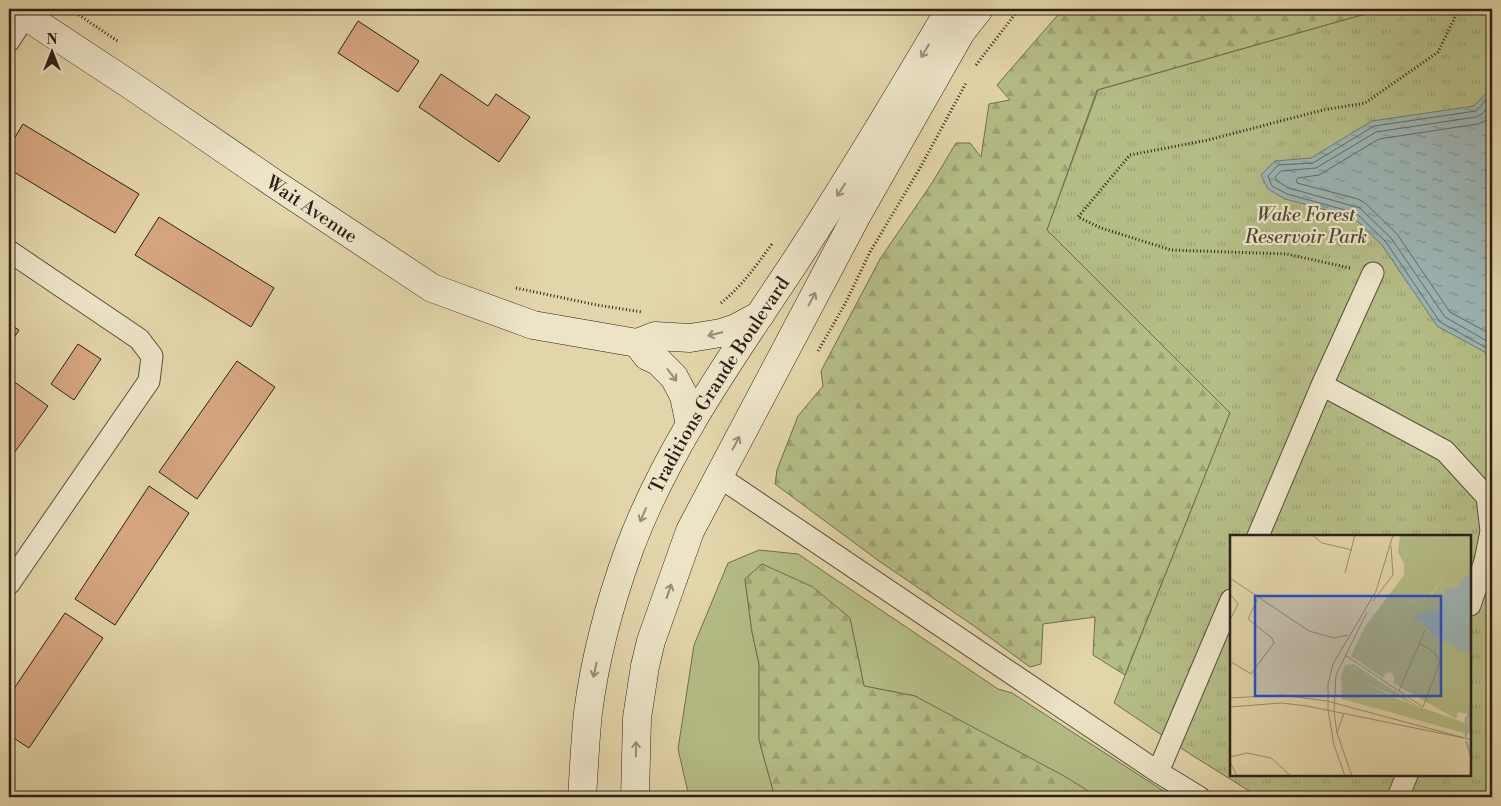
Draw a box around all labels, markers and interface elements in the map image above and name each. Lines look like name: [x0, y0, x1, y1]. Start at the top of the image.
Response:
north arrow: [28, 28, 78, 78]
text: N: [46, 31, 58, 49]
one-way arrow: [920, 43, 930, 57]
street label: Wait Avenue: [260, 170, 362, 248]
one-way arrow: [836, 182, 846, 196]
park label: Wake Forest Reservoir Park: [1244, 203, 1367, 249]
street label: Traditions Grande Boulevard: [644, 272, 795, 497]
one-way arrow: [807, 292, 817, 307]
one-way arrow: [708, 330, 724, 339]
one-way arrow: [666, 368, 677, 381]
one-way arrow: [732, 436, 741, 451]
one-way arrow: [638, 508, 647, 523]
inset map: [1230, 535, 1471, 776]
one-way arrow: [665, 583, 674, 599]
one-way arrow: [590, 662, 599, 678]
one-way arrow: [631, 741, 641, 757]

